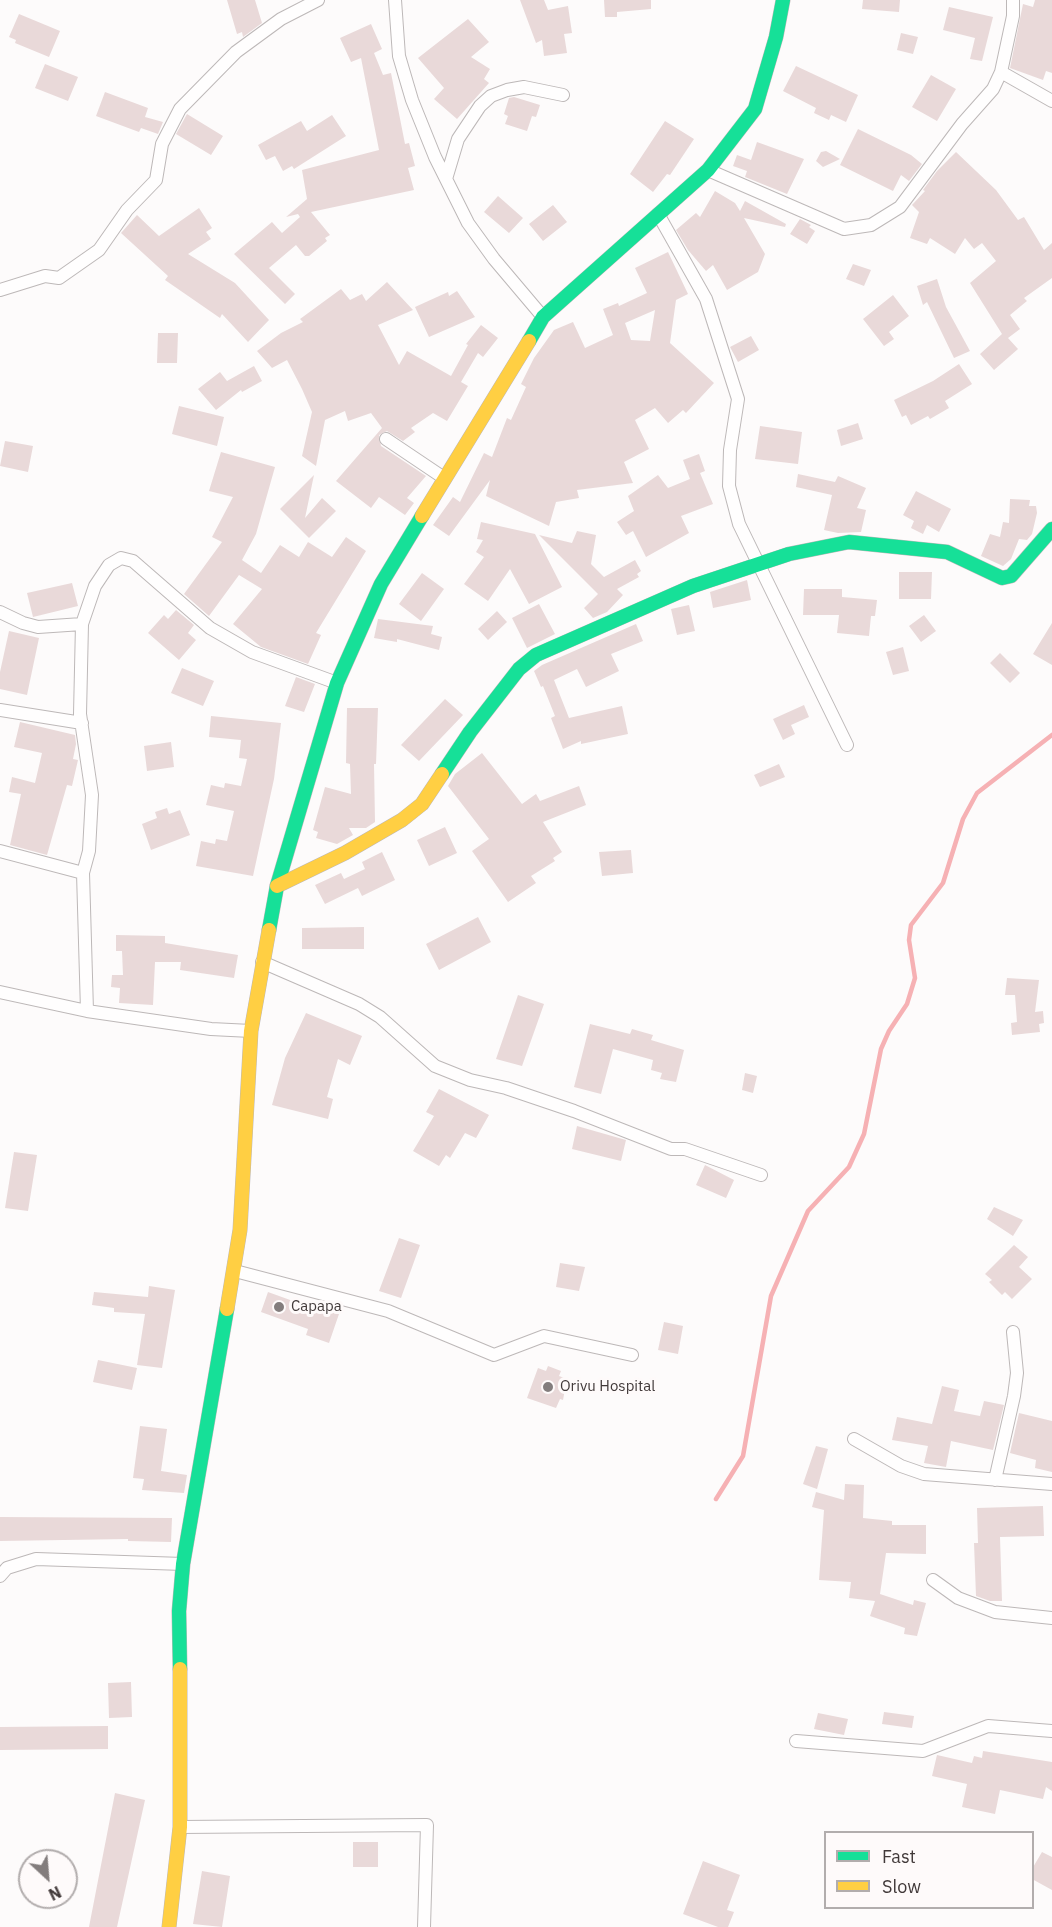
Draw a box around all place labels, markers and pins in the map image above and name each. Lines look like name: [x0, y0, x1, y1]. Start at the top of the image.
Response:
place label: Capapa: [291, 1298, 342, 1316]
marker: Capapa: [272, 1300, 286, 1314]
place label: Orivu Hospital: [560, 1378, 655, 1396]
marker: Orivu Hospital: [541, 1380, 555, 1394]

